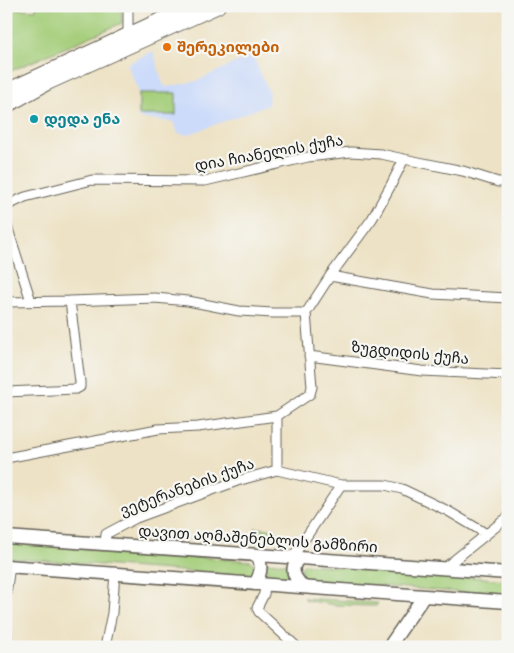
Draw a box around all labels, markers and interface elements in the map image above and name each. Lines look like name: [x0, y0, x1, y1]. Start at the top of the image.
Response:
place label: შერეკილები: [177, 34, 279, 60]
marker: შერეკილები: [161, 41, 173, 53]
place label: დედა ენა: [44, 106, 120, 132]
marker: დედა ენა: [28, 113, 40, 125]
street label: დია ჩიანელის ქუჩა: [193, 127, 345, 179]
street label: ზუგდიდის ქუჩა: [350, 334, 470, 372]
street label: ვეტერანების ქუჩა: [116, 451, 258, 523]
street label: დავით აღმაშენებლის გამზირი: [138, 518, 378, 560]

